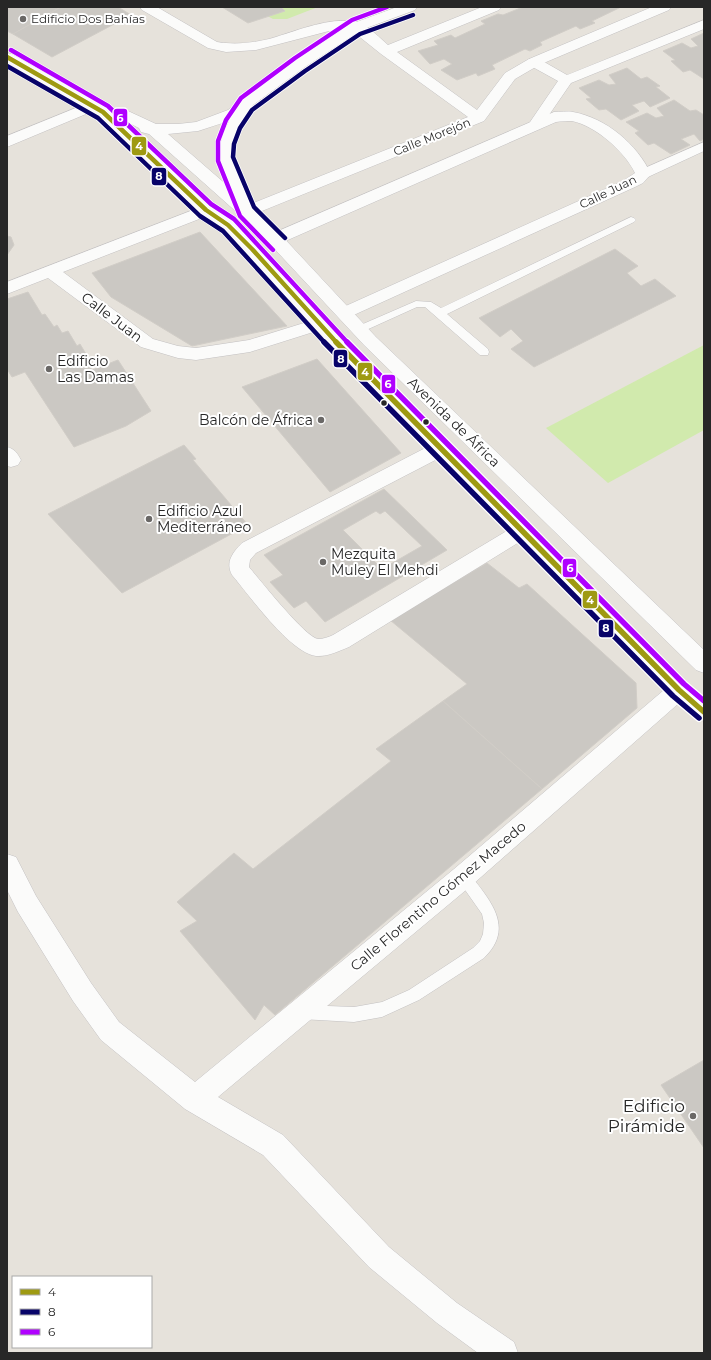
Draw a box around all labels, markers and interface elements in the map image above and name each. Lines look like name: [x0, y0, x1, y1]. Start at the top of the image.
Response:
place label: Edificio Dos Bahías: [31, 11, 145, 26]
marker: Edificio Dos Bahías: [18, 14, 28, 24]
line badge: 6: [113, 108, 128, 127]
text: 6: [116, 111, 124, 125]
street label: Calle Morejón: [391, 114, 473, 159]
line badge: 4: [131, 136, 147, 156]
text: 4: [135, 139, 143, 153]
line badge: 8: [151, 167, 167, 186]
text: 8: [155, 169, 163, 183]
street label: Calle Juan: [577, 171, 639, 212]
street label: Calle Juan: [78, 288, 146, 346]
line badge: 8: [333, 349, 348, 368]
place label: Edificio Las Damas: [57, 352, 134, 386]
text: 8: [337, 352, 345, 366]
line badge: 4: [357, 362, 373, 381]
marker: Edificio Las Damas: [44, 364, 54, 374]
text: 4: [361, 365, 369, 379]
street label: Avenida de África: [404, 373, 504, 471]
line badge: 6: [381, 374, 396, 394]
text: 6: [384, 377, 392, 391]
unlabelled marker: [379, 398, 389, 408]
place label: Balcón de África: [199, 411, 313, 429]
marker: Balcón de África: [316, 415, 326, 425]
unlabelled marker: [421, 417, 431, 427]
place label: Edificio Azul Mediterráneo: [157, 502, 252, 536]
marker: Edificio Azul Mediterráneo: [144, 514, 154, 524]
place label: Mezquita Muley El Mehdi: [331, 545, 439, 579]
marker: Mezquita Muley El Mehdi: [318, 557, 328, 567]
line badge: 6: [562, 558, 577, 578]
text: 6: [566, 561, 574, 575]
line badge: 4: [582, 590, 598, 609]
text: 4: [586, 593, 594, 607]
line badge: 8: [598, 619, 614, 638]
text: 8: [602, 621, 610, 635]
street label: Calle Florentino Gómez Macedo: [347, 817, 530, 975]
place label: Edificio Pirámide: [608, 1096, 685, 1136]
marker: Edificio Pirámide: [688, 1111, 698, 1121]
legend: [12, 1276, 152, 1348]
text: 4: [48, 1284, 56, 1299]
text: 8: [48, 1304, 56, 1319]
text: 6: [48, 1324, 55, 1339]

